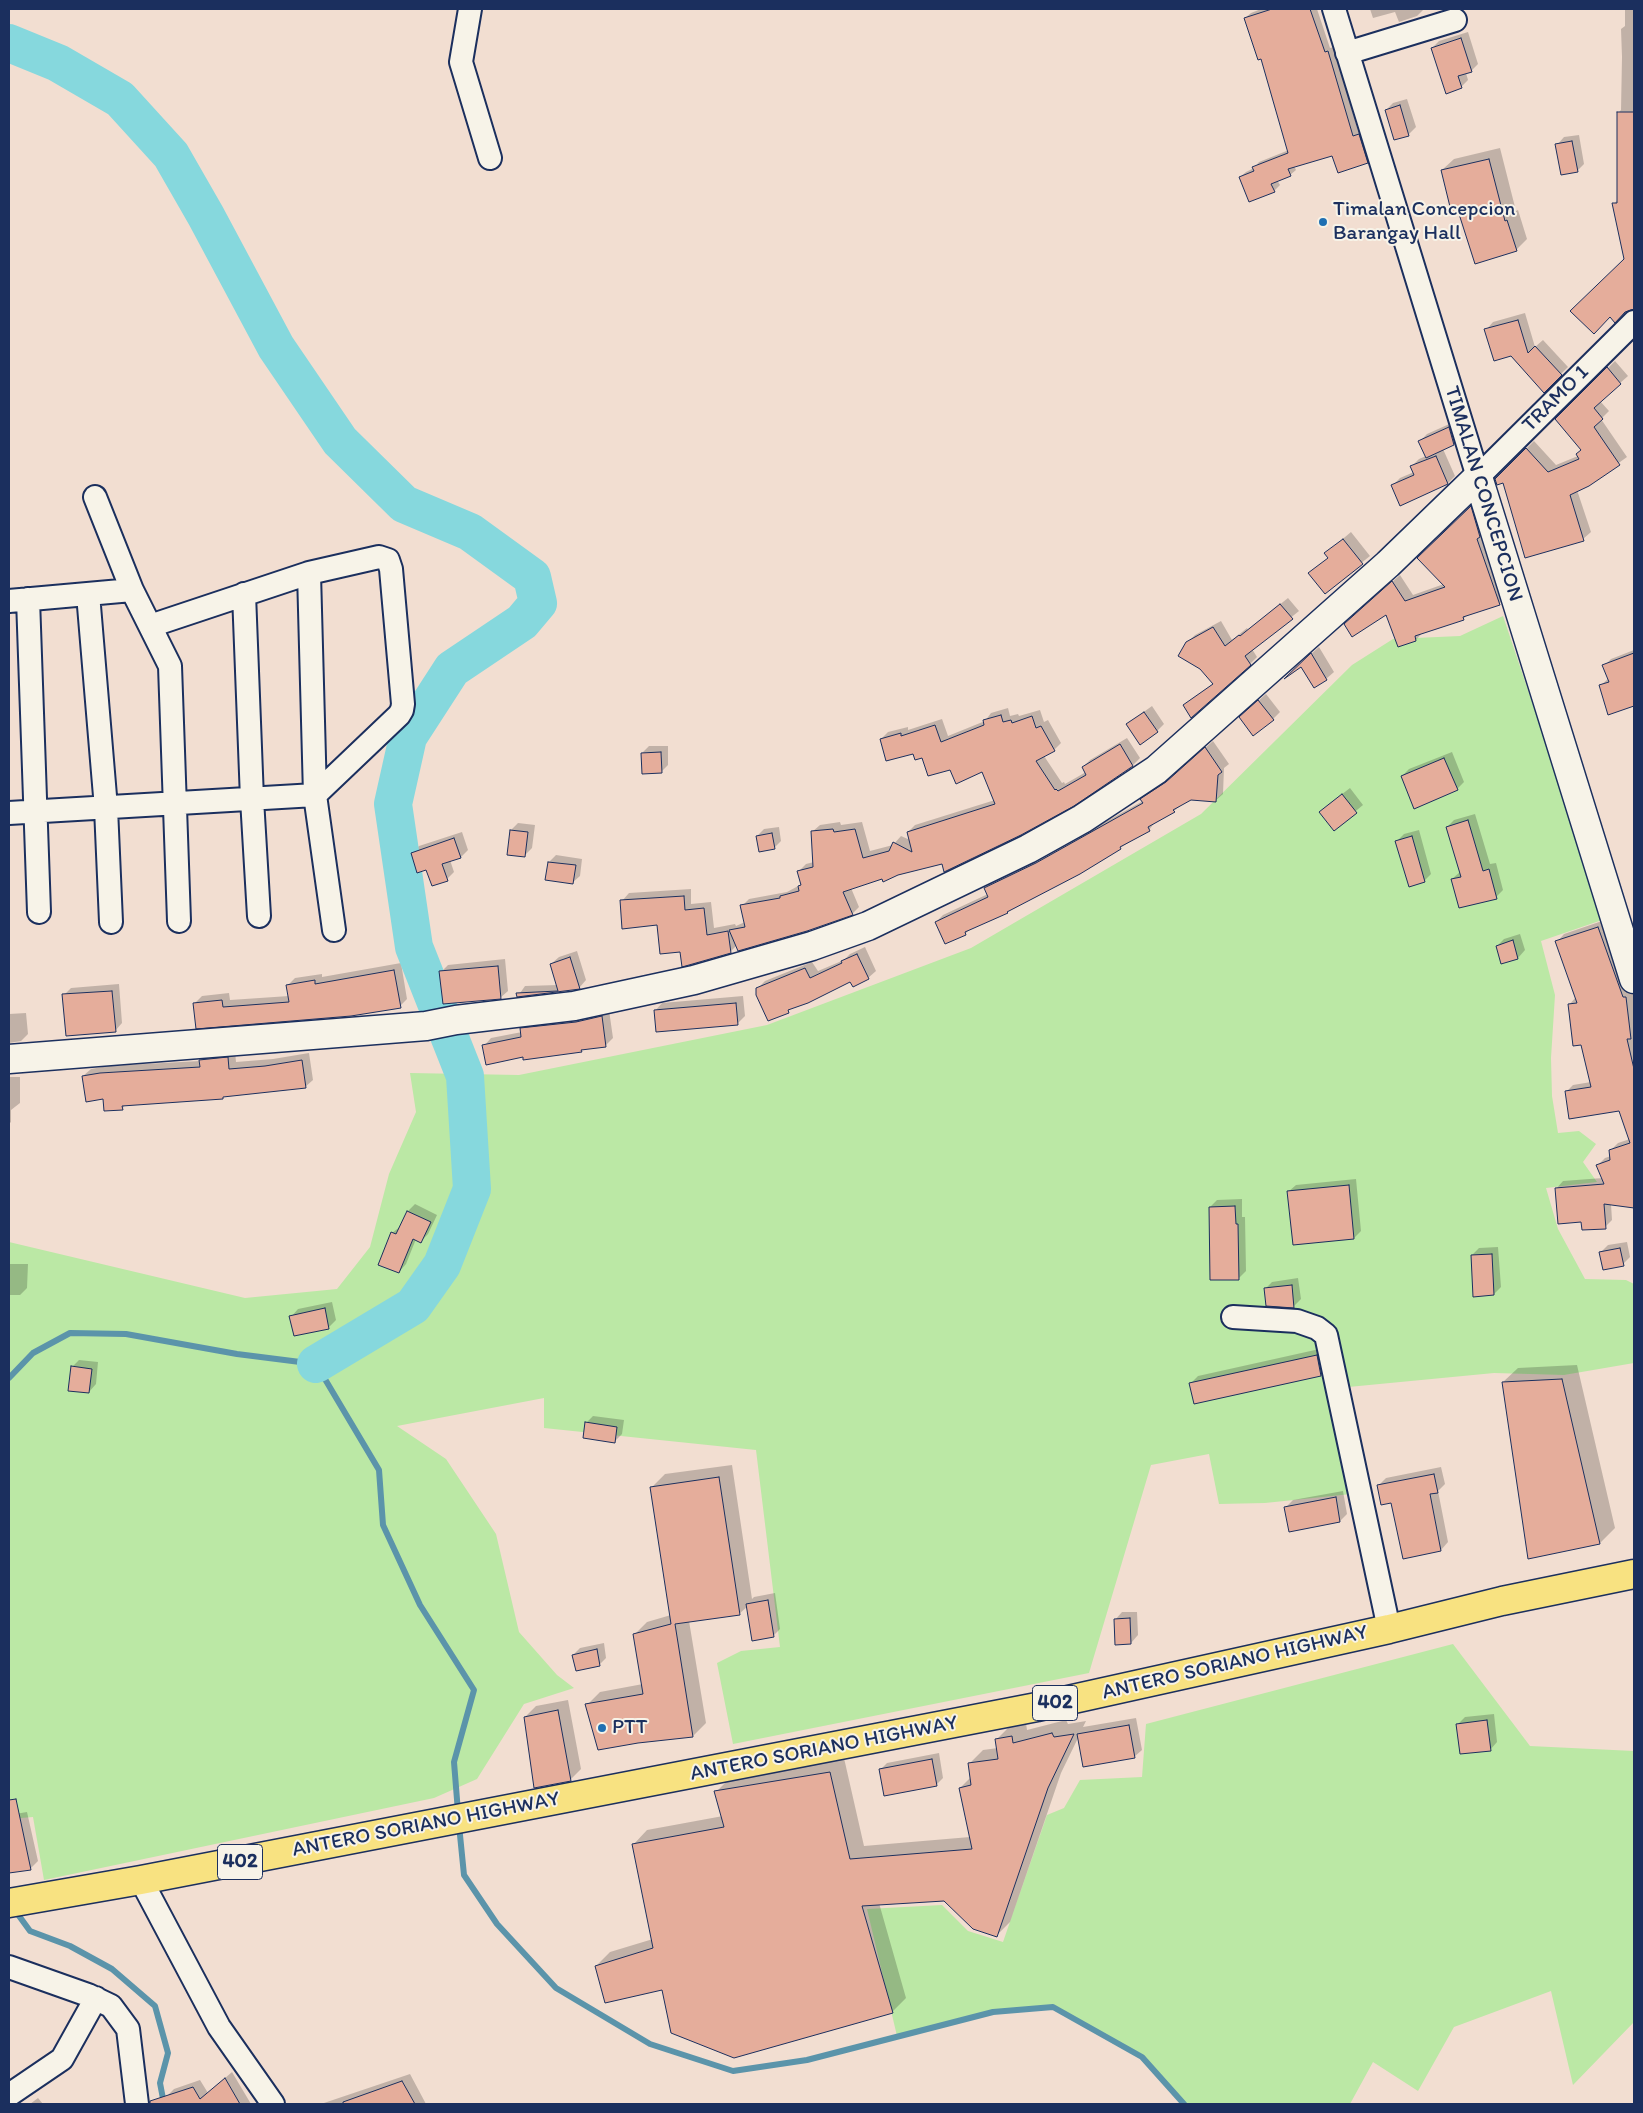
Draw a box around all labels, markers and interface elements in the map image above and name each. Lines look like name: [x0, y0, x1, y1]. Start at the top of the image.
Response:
place label: Timalan Concepcion Barangay Hall: [1333, 197, 1516, 247]
marker: Timalan Concepcion Barangay Hall: [1317, 216, 1329, 228]
street label: TRAMO 1: [1517, 360, 1595, 438]
street label: TIMALAN CONCEPCION: [1438, 383, 1528, 605]
street label: ANTERO SORIANO HIGHWAY: [1100, 1620, 1370, 1706]
road number: 402: [1032, 1686, 1078, 1720]
street label: ANTERO SORIANO HIGHWAY: [688, 1711, 960, 1787]
place label: PTT: [612, 1715, 648, 1741]
marker: PTT: [596, 1722, 608, 1734]
street label: ANTERO SORIANO HIGHWAY: [290, 1787, 562, 1863]
road number: 402: [218, 1844, 262, 1880]

